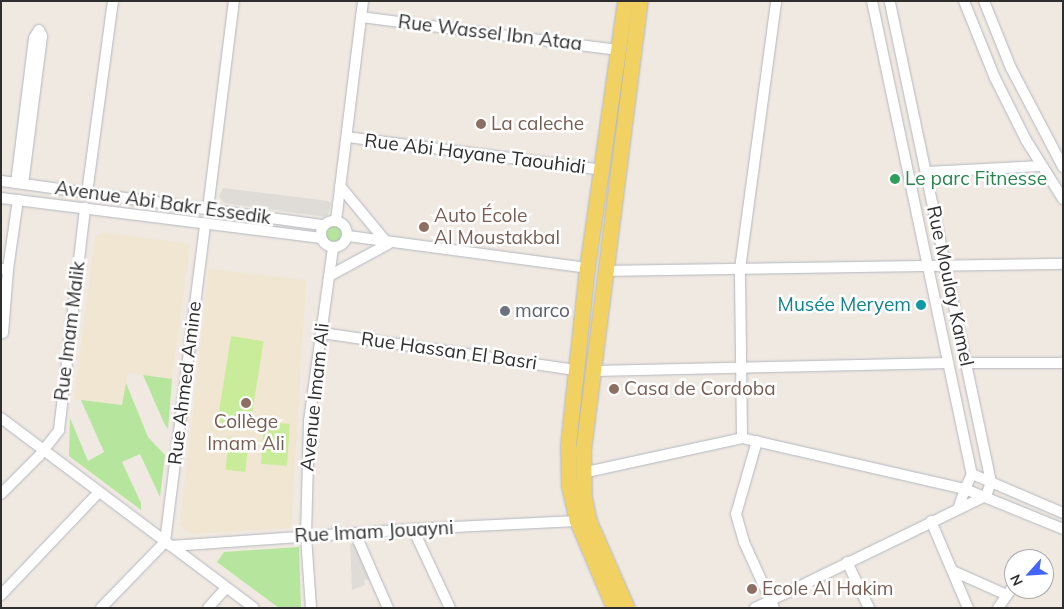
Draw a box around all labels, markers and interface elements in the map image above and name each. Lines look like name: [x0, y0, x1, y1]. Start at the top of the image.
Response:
street label: Rue Wassel Ibn Ataa: [397, 10, 583, 56]
place label: La caleche: [491, 113, 584, 135]
marker: La caleche: [475, 118, 487, 130]
street label: Rue Abi Hayane Taouhidi: [363, 129, 587, 179]
place label: Le parc Fitnesse: [905, 168, 1047, 190]
marker: Le parc Fitnesse: [889, 173, 901, 185]
street label: Avenue Abi Bakr Essedik: [54, 177, 272, 229]
street label: Rue Moulay Kamel: [922, 204, 978, 368]
place label: Auto École Al Moustakbal: [434, 205, 560, 249]
marker: Auto École Al Moustakbal: [418, 221, 430, 233]
street label: Rue Imam Malik: [50, 260, 90, 402]
place label: Musée Meryem: [778, 294, 911, 316]
marker: Musée Meryem: [915, 299, 927, 311]
street label: Rue Ahmed Amine: [164, 300, 206, 466]
place label: marco: [515, 300, 570, 322]
marker: marco: [499, 305, 511, 317]
street label: Avenue Imam Ali: [296, 322, 334, 472]
street label: Rue Hassan El Basri: [360, 327, 538, 375]
place label: Casa de Cordoba: [624, 378, 776, 400]
marker: Casa de Cordoba: [608, 383, 620, 395]
marker: Collège Imam Ali: [240, 397, 252, 409]
place label: Collège Imam Ali: [207, 411, 285, 455]
street label: Rue Imam Jouayni: [294, 516, 454, 548]
north arrow: [1004, 549, 1054, 599]
text: N: [1006, 571, 1027, 589]
place label: Ecole Al Hakim: [762, 578, 893, 600]
marker: Ecole Al Hakim: [746, 583, 758, 595]

